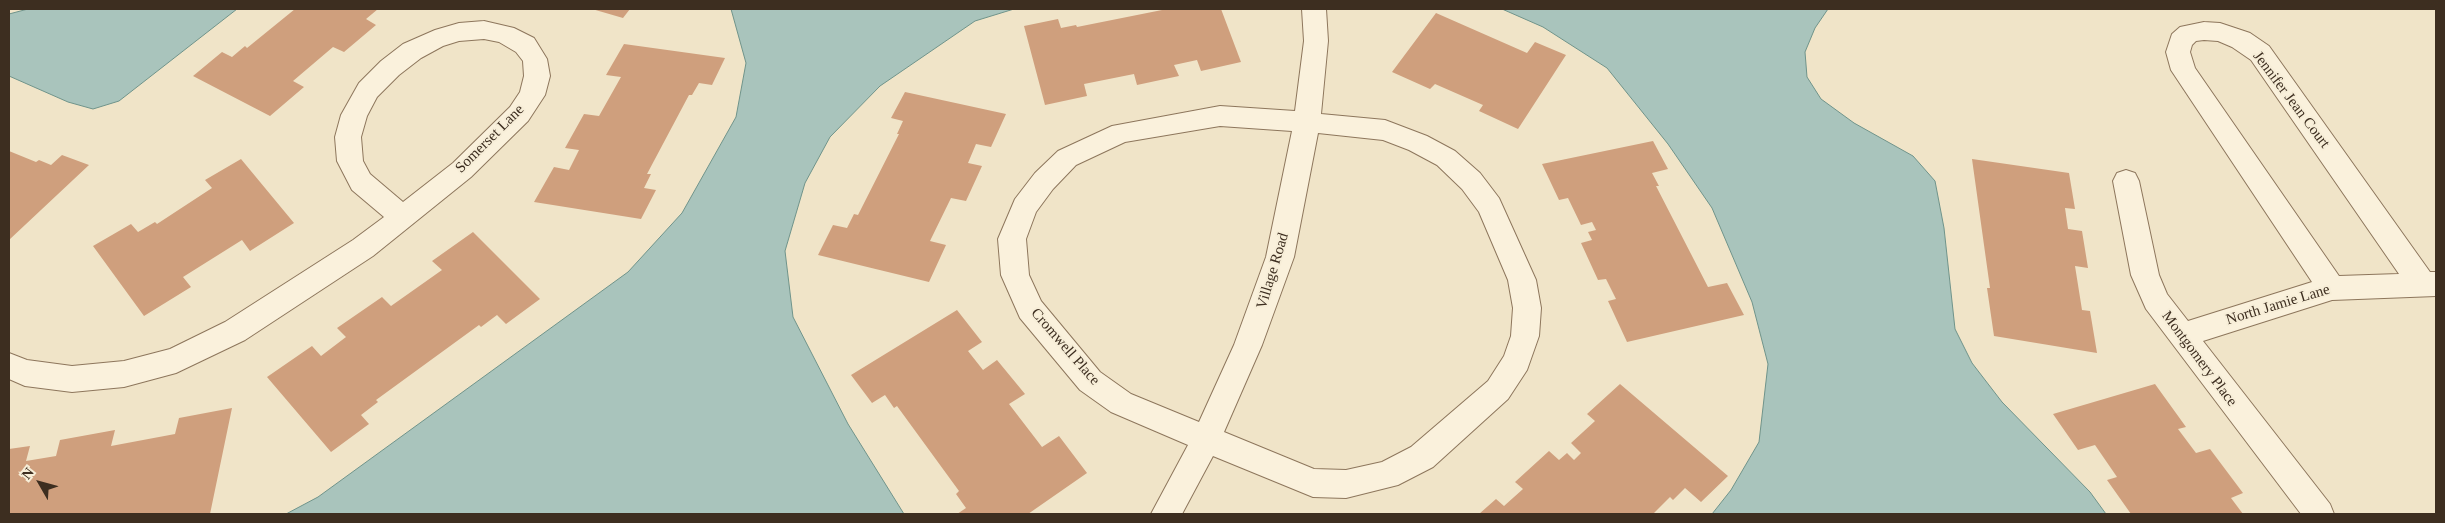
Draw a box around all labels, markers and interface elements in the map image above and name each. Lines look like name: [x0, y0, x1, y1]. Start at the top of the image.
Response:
street label: Jennifer Jean Court: [2249, 48, 2333, 152]
street label: Somerset Lane: [452, 101, 528, 177]
street label: Village Road: [1253, 231, 1293, 311]
street label: North Jamie Lane: [2224, 281, 2332, 329]
street label: Cromwell Place: [1027, 305, 1103, 389]
street label: Montgomery Place: [2157, 308, 2241, 410]
north arrow: [15, 458, 65, 508]
text: N: [19, 465, 37, 482]

